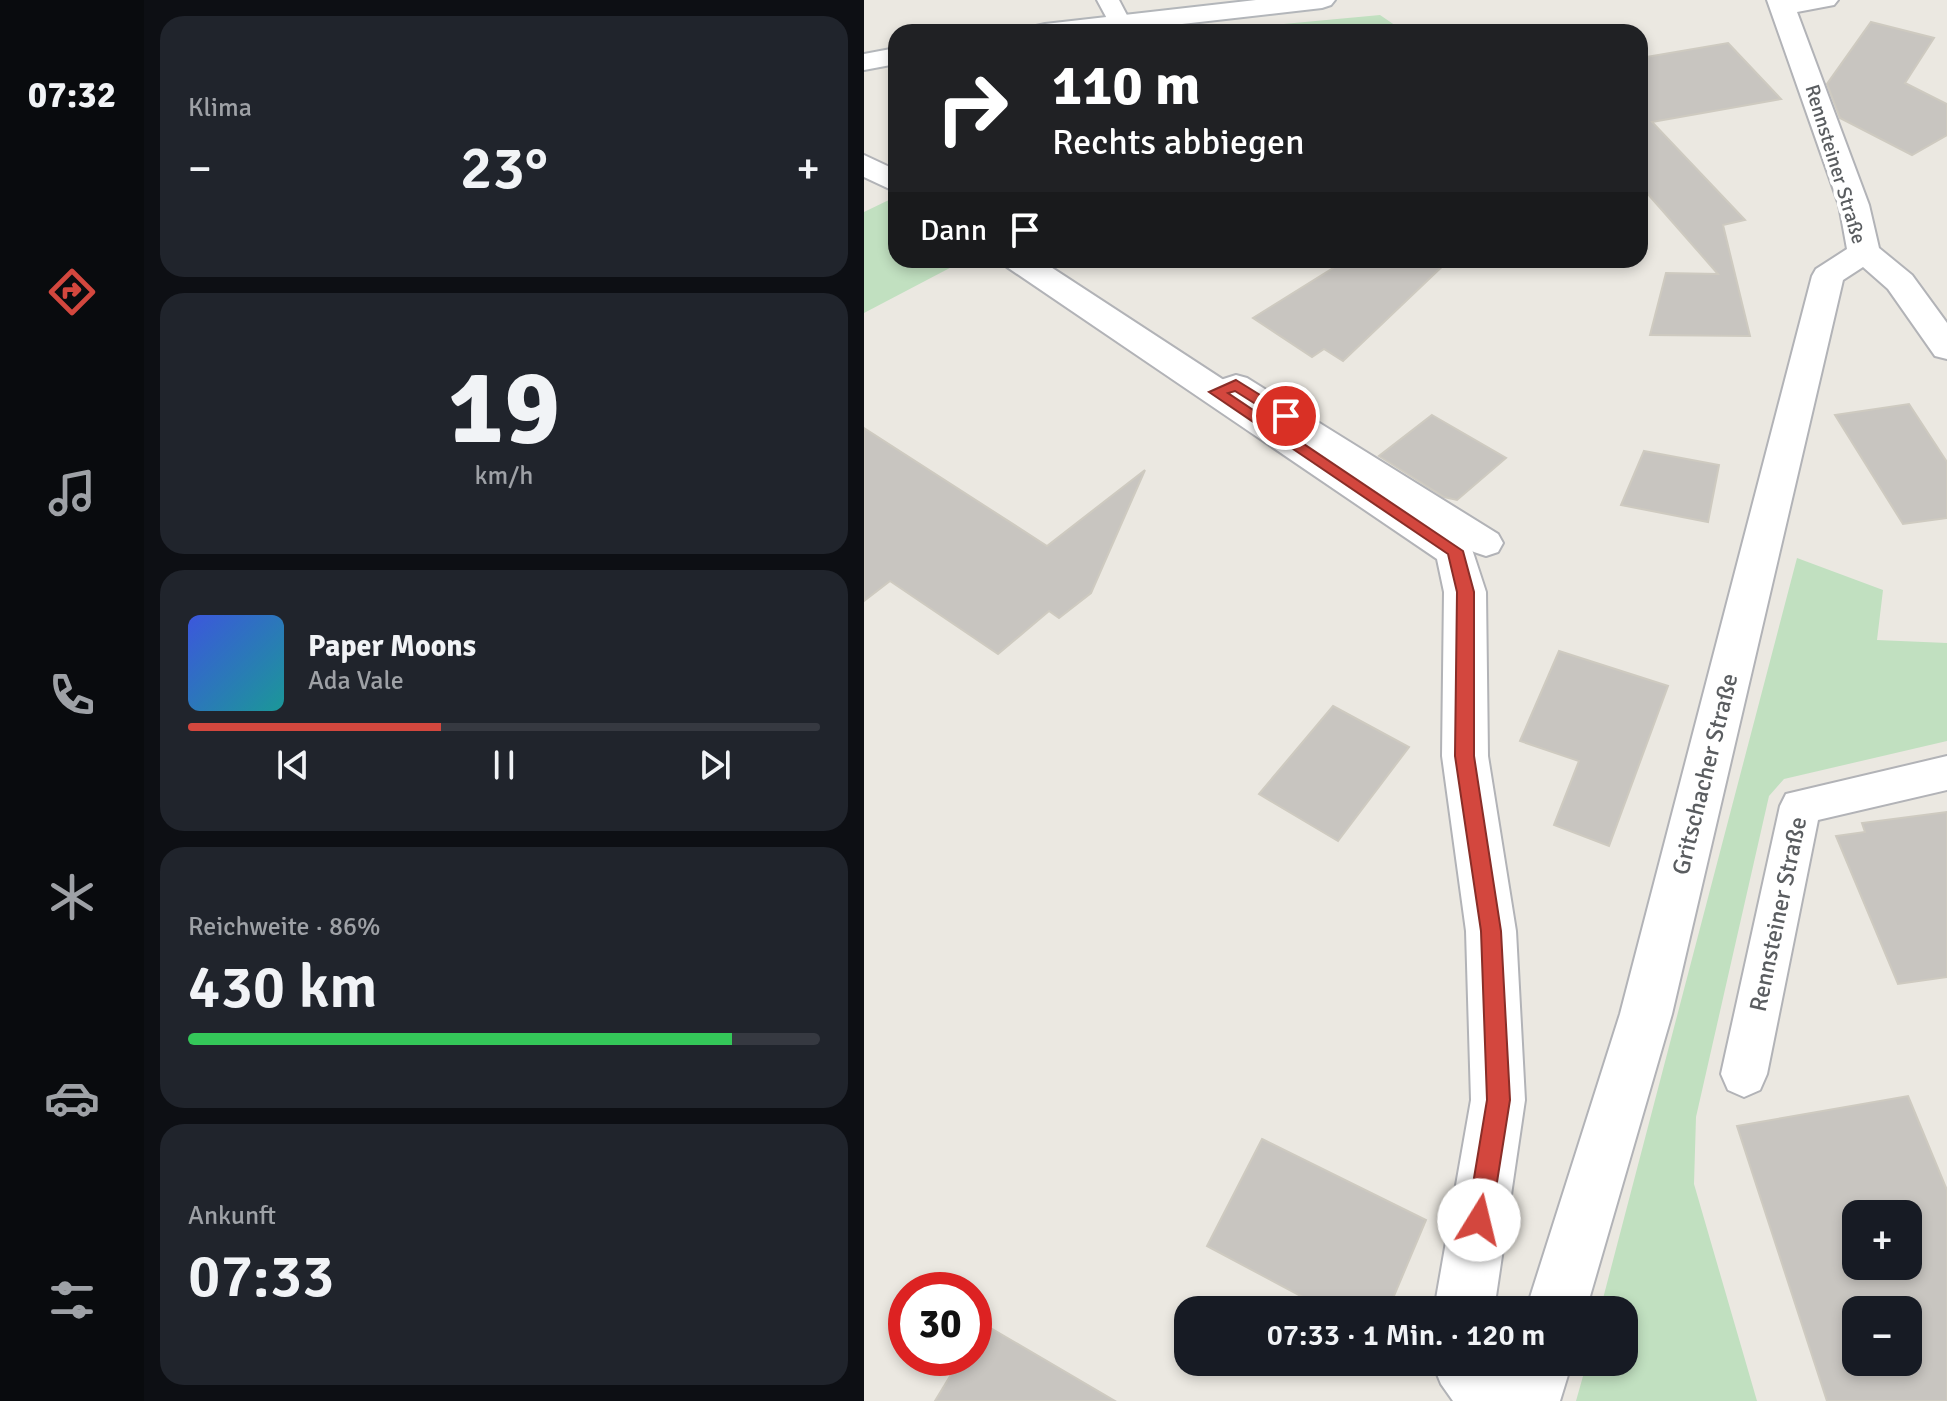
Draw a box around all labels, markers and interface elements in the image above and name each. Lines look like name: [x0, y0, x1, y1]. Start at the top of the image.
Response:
text: 110 m: [1052, 51, 1200, 120]
icon: right: [920, 56, 1024, 160]
text: 07:32: [28, 73, 116, 118]
street label: Rennsteiner Straße: [1799, 81, 1872, 247]
text: Klima: [188, 92, 252, 124]
text: Rechts abbiegen: [1052, 120, 1305, 165]
text: 23°: [460, 132, 548, 206]
text: −: [188, 142, 212, 196]
text: +: [796, 142, 820, 196]
icon: arrive: [1003, 208, 1047, 252]
text: Dann: [920, 212, 987, 249]
icon: directions: [44, 264, 100, 320]
text: 19: [448, 344, 560, 472]
pin: [1252, 382, 1320, 450]
icon: arrive: [1264, 394, 1308, 438]
text: km/h: [475, 460, 533, 492]
icon: music: [44, 465, 100, 521]
text: Paper Moons: [308, 628, 476, 665]
text: Ada Vale: [308, 665, 404, 697]
icon: phone: [44, 667, 100, 723]
street label: Gritschacher Straße: [1665, 670, 1745, 878]
icon: previous: [271, 743, 315, 787]
icon: pause: [482, 743, 526, 787]
icon: next: [693, 743, 737, 787]
street label: Rennsteiner Straße: [1743, 814, 1813, 1014]
icon: climate: [44, 869, 100, 925]
text: Reichweite · 86%: [188, 911, 381, 943]
text: 430 km: [188, 951, 377, 1025]
icon: car: [44, 1070, 100, 1126]
position arrow: [1437, 1178, 1521, 1262]
text: Ankunft: [188, 1200, 276, 1232]
map controls: [1842, 1200, 1922, 1376]
button: +: [1842, 1200, 1922, 1280]
text: 07:33: [188, 1240, 335, 1314]
icon: filters: [44, 1272, 100, 1328]
speed limit sign: 30: [888, 1272, 992, 1376]
button: −: [1842, 1296, 1922, 1376]
text: 07:33 · 1 Min. · 120 m: [1267, 1317, 1545, 1354]

